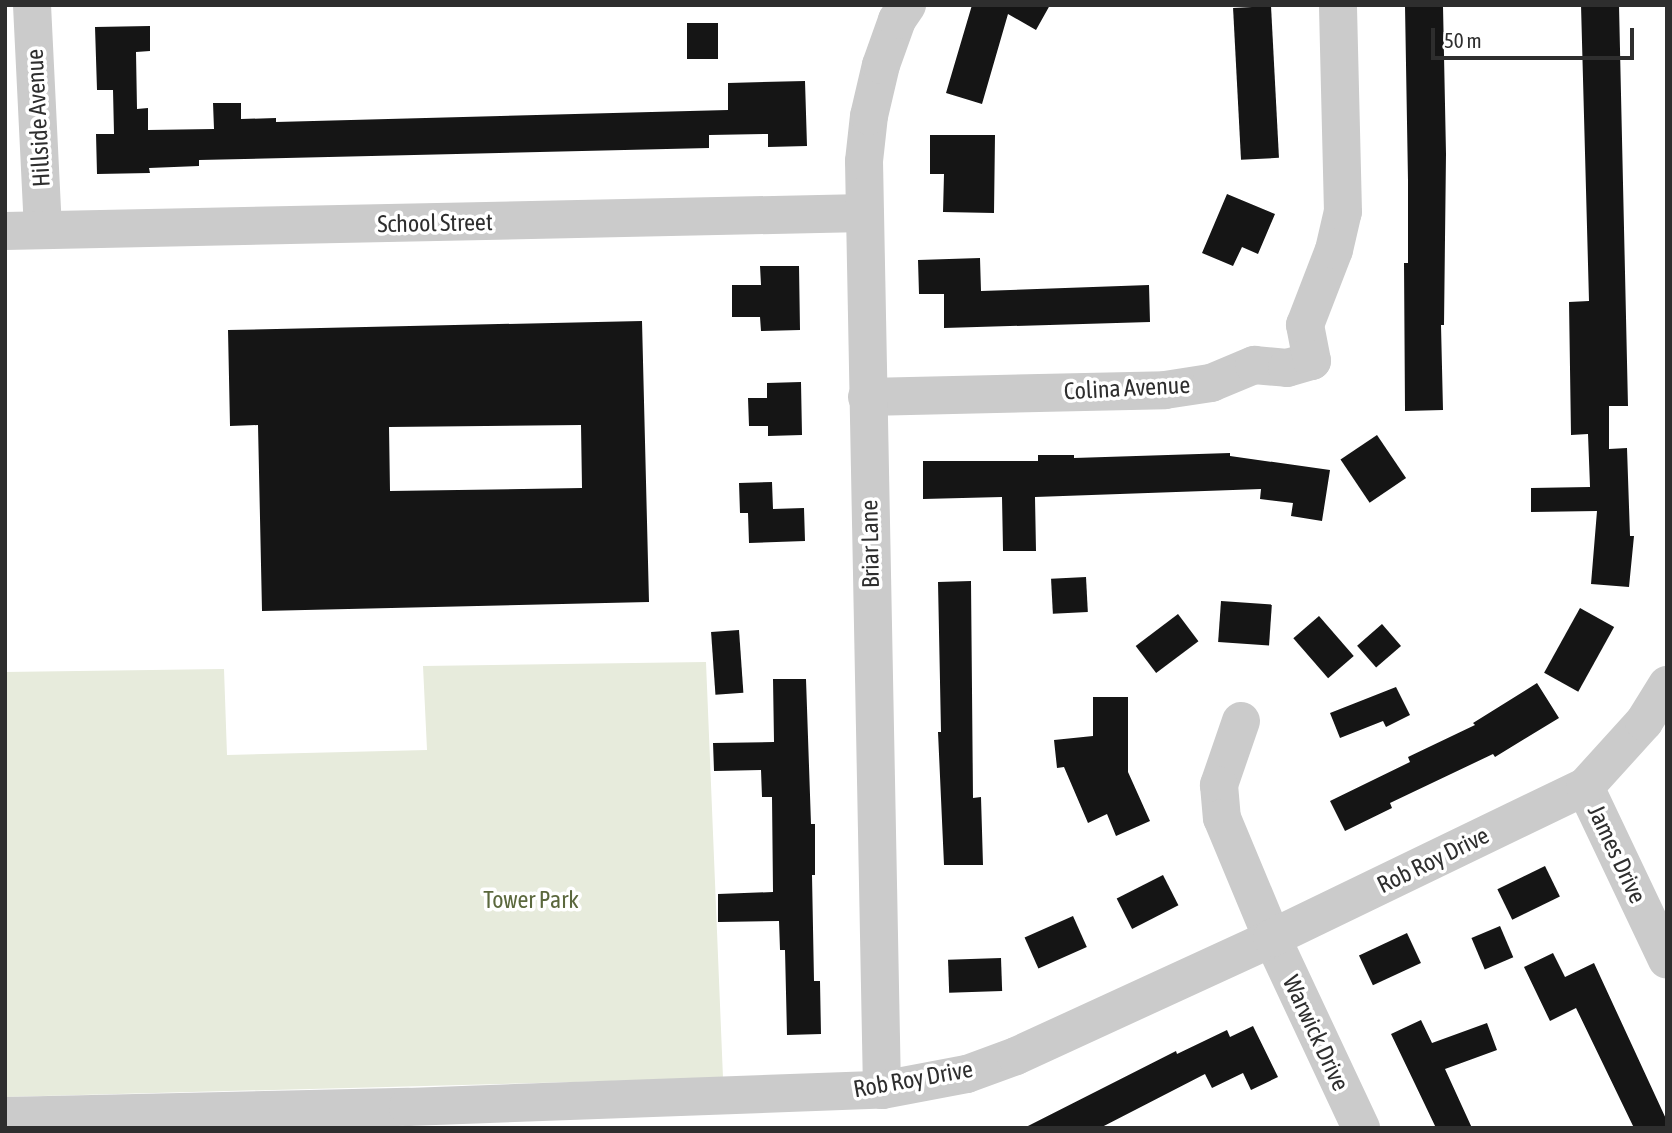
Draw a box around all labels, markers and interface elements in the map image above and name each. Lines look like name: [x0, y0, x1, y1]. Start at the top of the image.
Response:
scale bar: [1434, 14, 1637, 58]
text: 50 m: [1444, 28, 1482, 52]
street label: Hillside Avenue: [20, 48, 56, 188]
street label: School Street: [377, 208, 493, 238]
street label: Colina Avenue: [1063, 370, 1191, 406]
street label: Briar Lane: [855, 500, 885, 588]
street label: James Drive: [1582, 800, 1652, 908]
street label: Rob Roy Drive: [1372, 821, 1494, 899]
park label: Tower Park: [483, 886, 579, 914]
street label: Warwick Drive: [1277, 971, 1355, 1095]
street label: Rob Roy Drive: [851, 1054, 975, 1104]

